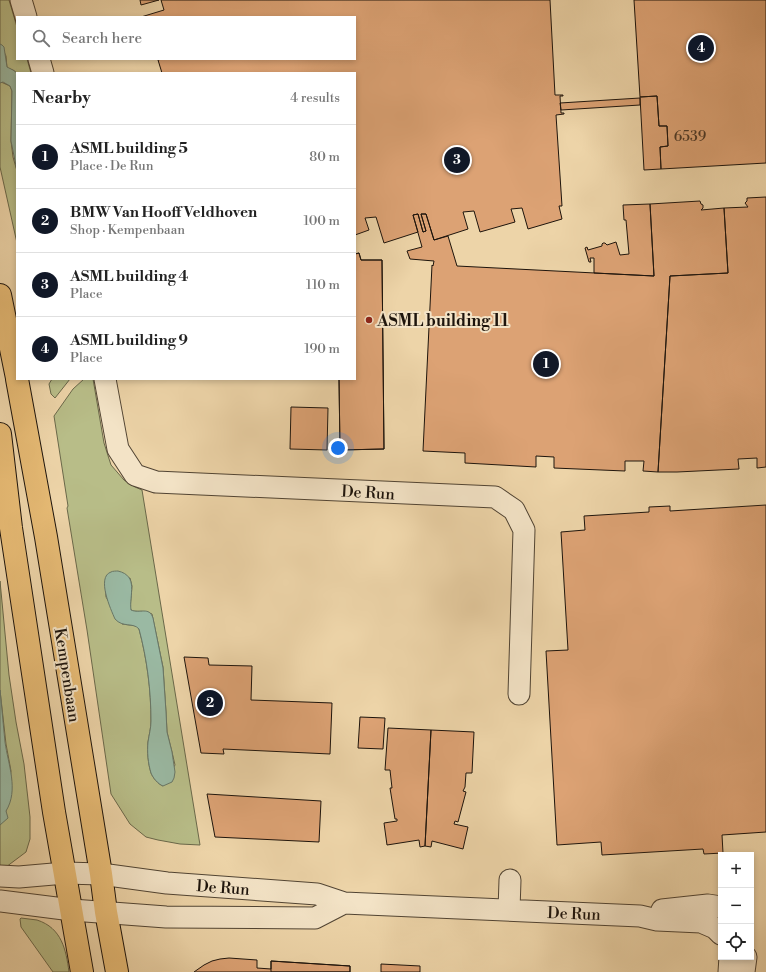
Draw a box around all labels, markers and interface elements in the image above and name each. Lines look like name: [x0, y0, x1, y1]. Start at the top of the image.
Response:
search box: [16, 16, 356, 60]
icon: search: [30, 27, 52, 49]
text: Search here: [62, 29, 142, 48]
pin: 4: [688, 33, 714, 63]
text: Nearby: [32, 87, 91, 109]
text: 4 results: [290, 90, 340, 106]
house number: 6539: [674, 128, 706, 146]
text: ASML building 5: [70, 139, 188, 158]
pin: 3: [444, 145, 470, 175]
text: 1: [42, 149, 48, 165]
text: 80 m: [309, 149, 340, 165]
text: Place · De Run: [70, 158, 153, 174]
text: BMW Van Hooff Veldhoven: [70, 203, 257, 222]
text: 2: [41, 213, 49, 229]
text: 100 m: [304, 213, 340, 229]
text: Shop · Kempenbaan: [70, 222, 185, 238]
text: ASML building 4: [70, 267, 189, 286]
text: 3: [41, 277, 49, 293]
text: 110 m: [306, 277, 340, 293]
text: Place: [70, 286, 102, 302]
place label: ASML building 11: [376, 311, 509, 331]
marker: ASML building 11: [364, 315, 374, 325]
text: ASML building 9: [70, 331, 188, 350]
text: 4: [41, 341, 49, 357]
text: 190 m: [304, 341, 340, 357]
pin: 1: [533, 349, 559, 379]
text: Place: [70, 350, 102, 366]
your location: [328, 438, 348, 458]
street label: De Run: [341, 482, 396, 504]
street label: Kempenbaan: [50, 626, 84, 724]
pin: 2: [197, 688, 223, 718]
map controls: [718, 852, 754, 960]
button: +: [718, 852, 754, 888]
street label: De Run: [196, 876, 251, 900]
button: −: [718, 888, 754, 924]
street label: De Run: [547, 903, 602, 925]
button: locate: [718, 924, 754, 960]

